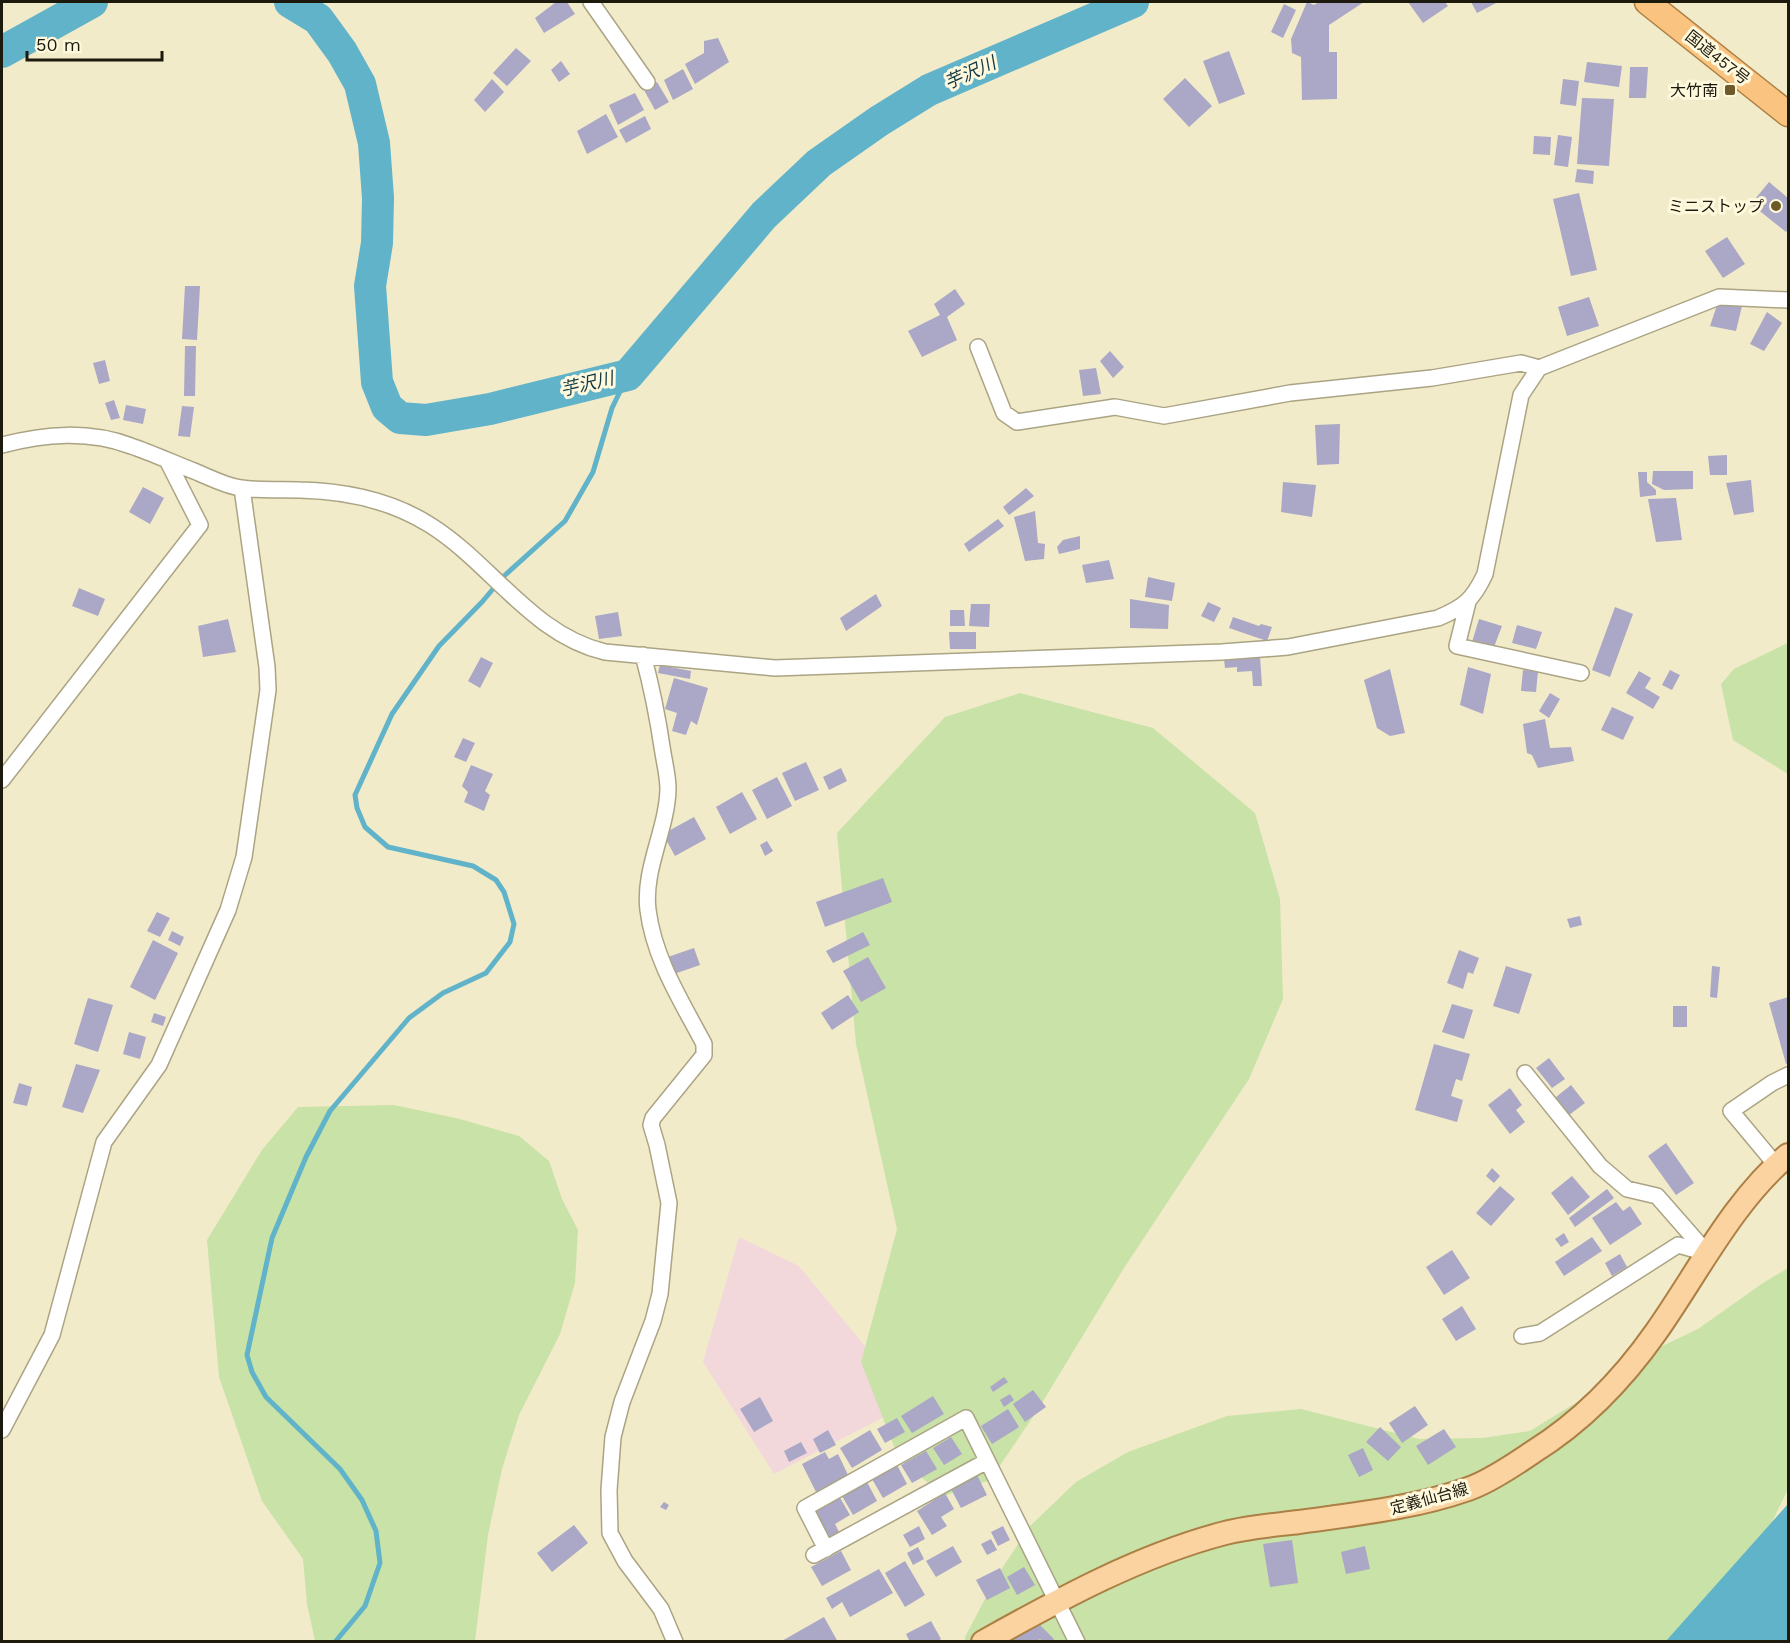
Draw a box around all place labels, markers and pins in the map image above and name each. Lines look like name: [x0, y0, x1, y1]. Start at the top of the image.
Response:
place label: 大竹南: [1670, 81, 1718, 100]
marker: 大竹南: [1723, 83, 1737, 97]
place label: ミニストップ: [1668, 197, 1764, 216]
marker: ミニストップ: [1769, 199, 1783, 213]

